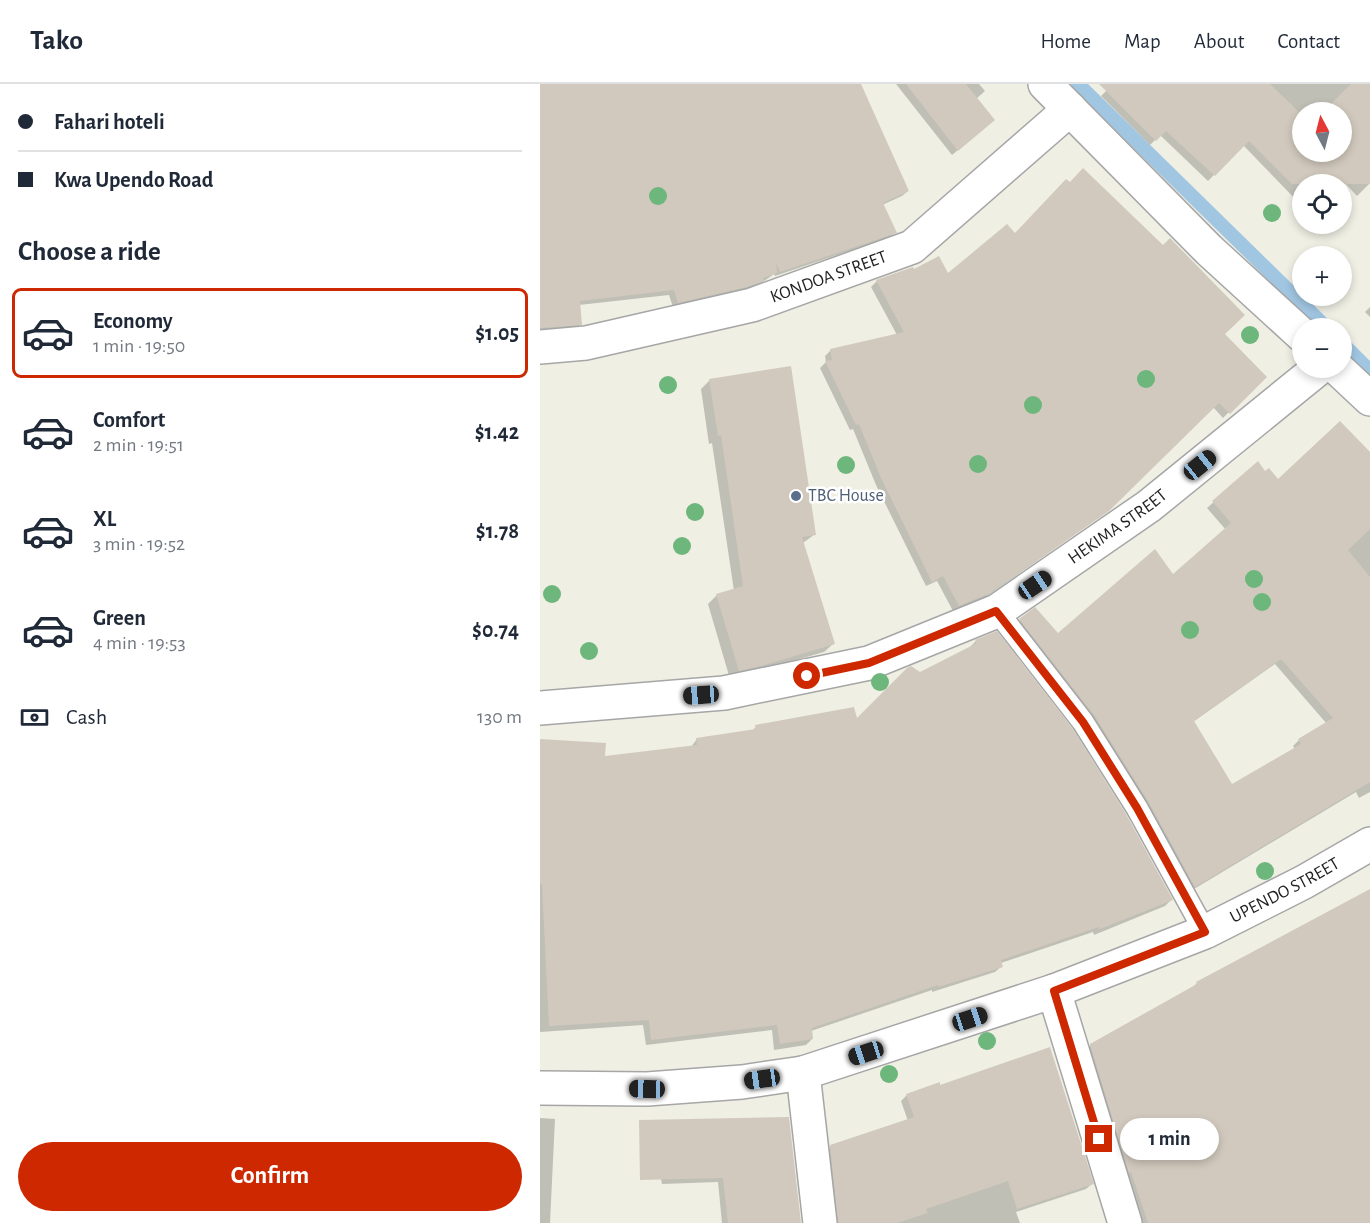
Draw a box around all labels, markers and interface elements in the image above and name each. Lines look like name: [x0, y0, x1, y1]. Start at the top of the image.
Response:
text: Tako: [30, 27, 83, 55]
text: Home: [1040, 31, 1091, 52]
text: Map: [1124, 31, 1161, 52]
text: About: [1194, 31, 1244, 52]
text: Contact: [1277, 31, 1340, 52]
north arrow: [1292, 102, 1352, 162]
map controls: [1292, 102, 1352, 378]
text: Fahari hoteli: [54, 111, 165, 133]
text: Kwa Upendo Road: [54, 169, 213, 191]
button: locate: [1292, 174, 1352, 234]
text: Choose a ride: [18, 238, 161, 265]
button: +: [1292, 246, 1352, 306]
street label: KONDOA STREET: [768, 248, 890, 307]
icon: car: [21, 306, 75, 360]
text: Economy: [93, 310, 173, 332]
button: −: [1292, 318, 1352, 378]
text: $1.05: [475, 322, 519, 344]
text: 1 min · 19:50: [93, 336, 185, 356]
icon: car: [21, 405, 75, 459]
text: Comfort: [93, 409, 165, 431]
text: $1.42: [475, 421, 519, 443]
text: 2 min · 19:51: [93, 435, 184, 455]
car: [1180, 447, 1220, 483]
street label: HEKIMA STREET: [1065, 486, 1171, 568]
place label: TBC House: [808, 487, 884, 505]
marker: TBC House: [789, 489, 803, 503]
icon: car: [21, 504, 75, 558]
text: XL: [93, 508, 116, 530]
text: $1.78: [476, 520, 519, 542]
text: 3 min · 19:52: [93, 534, 185, 554]
car: [1015, 567, 1055, 603]
icon: car: [21, 603, 75, 657]
text: Green: [93, 607, 146, 629]
text: $0.74: [472, 619, 519, 641]
text: 4 min · 19:53: [93, 633, 186, 653]
route start: [793, 662, 820, 689]
car: [682, 685, 720, 705]
icon: cash: [18, 701, 51, 734]
text: Cash: [66, 706, 107, 728]
text: 130 m: [477, 707, 522, 727]
street label: UPENDO STREET: [1227, 854, 1343, 927]
car: [950, 1005, 990, 1033]
car: [846, 1039, 886, 1067]
car: [743, 1068, 781, 1090]
car: [629, 1080, 665, 1098]
callout: 1 min: [1120, 1118, 1219, 1160]
route end: [1085, 1125, 1112, 1152]
text: 1 min: [1148, 1129, 1191, 1149]
button: Confirm: [18, 1142, 522, 1211]

